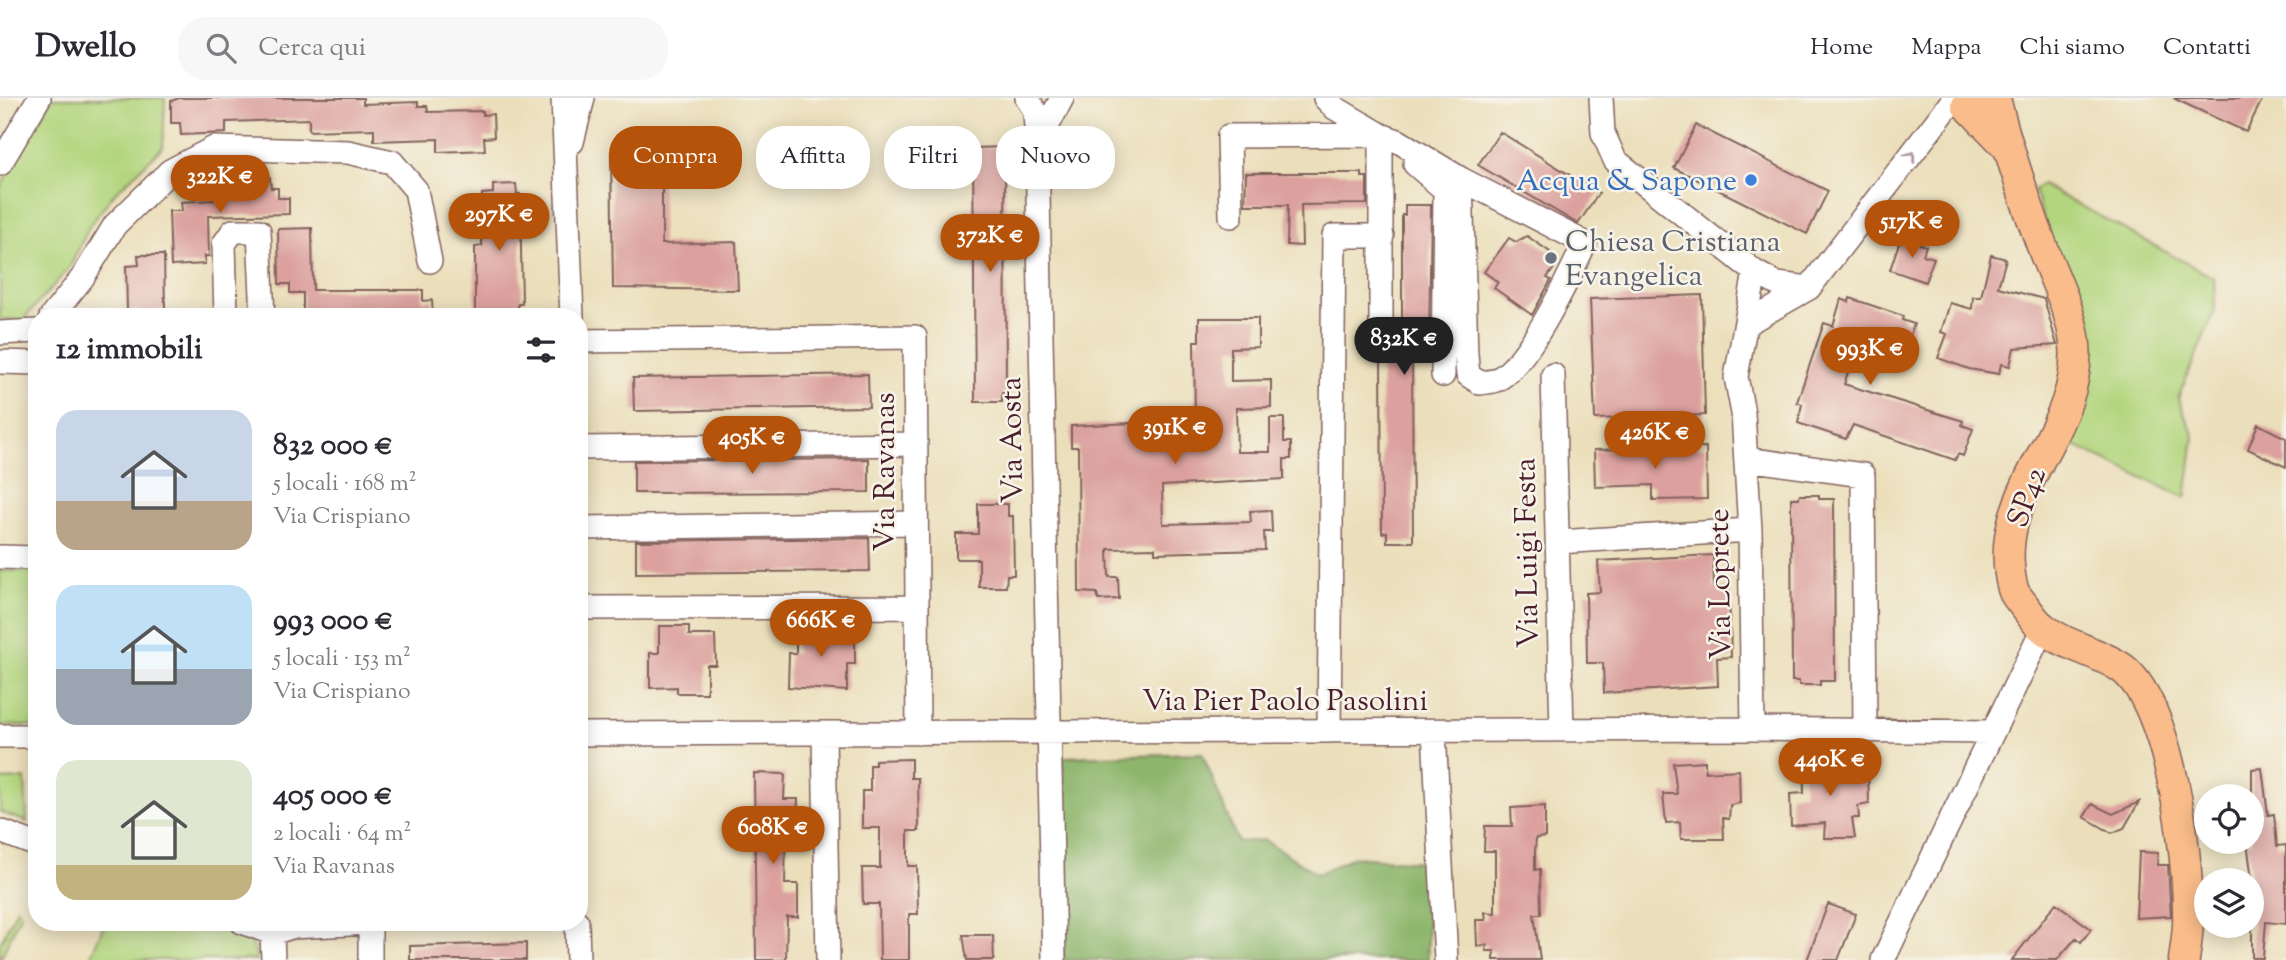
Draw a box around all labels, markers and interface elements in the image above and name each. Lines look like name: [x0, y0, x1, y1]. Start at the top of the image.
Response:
search box: [178, 17, 668, 80]
text: Dwello: [35, 24, 136, 72]
icon: search: [202, 29, 240, 67]
text: Cerca qui: [258, 30, 366, 67]
text: Home: [1810, 31, 1873, 65]
text: Mappa: [1911, 31, 1982, 65]
text: Chi siamo: [2020, 31, 2125, 65]
text: Contatti: [2163, 31, 2251, 65]
chip: Compra: [609, 126, 742, 189]
chip: Affitta: [756, 126, 870, 189]
chip: Filtri: [884, 126, 982, 189]
chip: Nuovo: [996, 126, 1115, 189]
one-way arrow: [1902, 151, 1915, 164]
pin: 322K €: [163, 156, 277, 215]
text: 322K €: [187, 161, 253, 194]
place label: Acqua & Sapone: [1516, 161, 1737, 204]
marker: Acqua & Sapone: [1743, 172, 1759, 188]
pin: 297K €: [442, 194, 556, 253]
text: 297K €: [464, 199, 534, 232]
pin: 517K €: [1855, 200, 1969, 260]
text: 517K €: [1881, 206, 1943, 239]
pin: 372K €: [933, 214, 1047, 274]
text: 372K €: [956, 220, 1024, 253]
place label: Chiesa Cristiana Evangelica: [1565, 222, 1781, 299]
marker: Chiesa Cristiana Evangelica: [1543, 250, 1559, 266]
pin: 832K €: [1347, 317, 1461, 377]
text: 832K €: [1370, 323, 1438, 356]
pin: 993K €: [1813, 328, 1927, 387]
text: 12 immobili: [56, 329, 202, 372]
icon: filters: [522, 331, 560, 369]
text: 993K €: [1836, 333, 1904, 366]
street label: Via Aosta: [991, 376, 1036, 504]
street label: Via Ravanas: [865, 393, 908, 552]
pin: 391K €: [1118, 406, 1232, 466]
text: 391K €: [1143, 412, 1207, 445]
pin: 426K €: [1598, 412, 1712, 471]
pin: 405K €: [695, 416, 809, 476]
text: 426K €: [1620, 417, 1690, 450]
text: 405K €: [718, 422, 786, 455]
text: 832 000 €: [273, 425, 393, 468]
icon: home: [112, 438, 196, 522]
street label: Via Luigi Festa: [1505, 457, 1552, 649]
street label: SP42: [1998, 462, 2059, 534]
text: 5 locali · 168 m²: [273, 468, 417, 501]
text: Via Crispiano: [273, 501, 411, 534]
street label: Via Loprete: [1699, 508, 1744, 660]
text: 993 000 €: [273, 600, 393, 643]
pin: 666K €: [764, 600, 878, 659]
text: 666K €: [786, 605, 856, 638]
icon: home: [112, 613, 196, 697]
text: 5 locali · 153 m²: [273, 643, 411, 676]
text: Via Crispiano: [273, 676, 411, 709]
street label: Via Pier Paolo Pasolini: [1142, 681, 1428, 724]
pin: 440K €: [1773, 738, 1887, 798]
text: 440K €: [1795, 744, 1865, 777]
text: 405 000 €: [273, 775, 393, 818]
map controls: [2194, 784, 2264, 938]
button: locate: [2194, 784, 2264, 854]
icon: home: [112, 788, 196, 872]
pin: 608K €: [716, 806, 830, 866]
text: 608K €: [738, 812, 808, 845]
text: 2 locali · 64 m²: [273, 818, 411, 851]
text: Via Ravanas: [273, 851, 395, 884]
button: layers: [2194, 868, 2264, 938]

